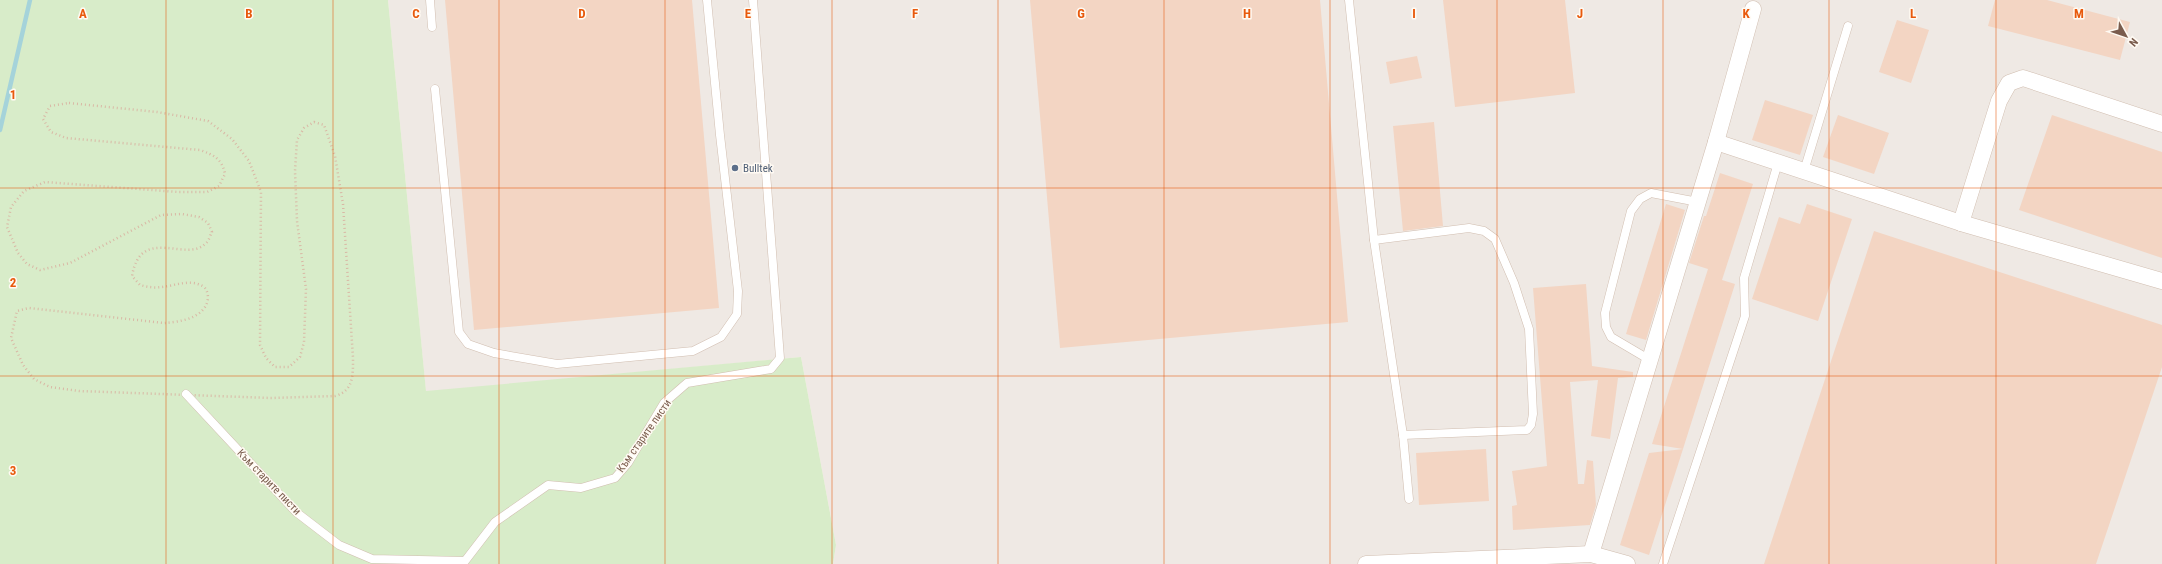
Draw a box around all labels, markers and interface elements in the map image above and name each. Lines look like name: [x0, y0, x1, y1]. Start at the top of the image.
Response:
text: A: [79, 6, 87, 21]
text: B: [245, 6, 253, 21]
text: C: [412, 6, 420, 21]
text: D: [578, 6, 586, 21]
text: E: [745, 6, 752, 21]
text: F: [912, 6, 918, 21]
text: G: [1077, 6, 1085, 21]
text: H: [1243, 6, 1251, 21]
text: I: [1412, 6, 1416, 21]
text: J: [1577, 6, 1583, 21]
text: K: [1742, 6, 1750, 21]
text: L: [1910, 6, 1916, 21]
text: M: [2074, 6, 2084, 21]
north arrow: [2106, 16, 2146, 56]
text: N: [2126, 35, 2140, 49]
text: 1: [10, 87, 16, 102]
place label: Bulltek: [743, 162, 773, 175]
marker: Bulltek: [730, 163, 740, 173]
text: 2: [10, 275, 17, 290]
street label: Към старите писти: [614, 397, 674, 475]
street label: Към старите писти: [234, 446, 304, 518]
text: 3: [10, 463, 16, 478]

